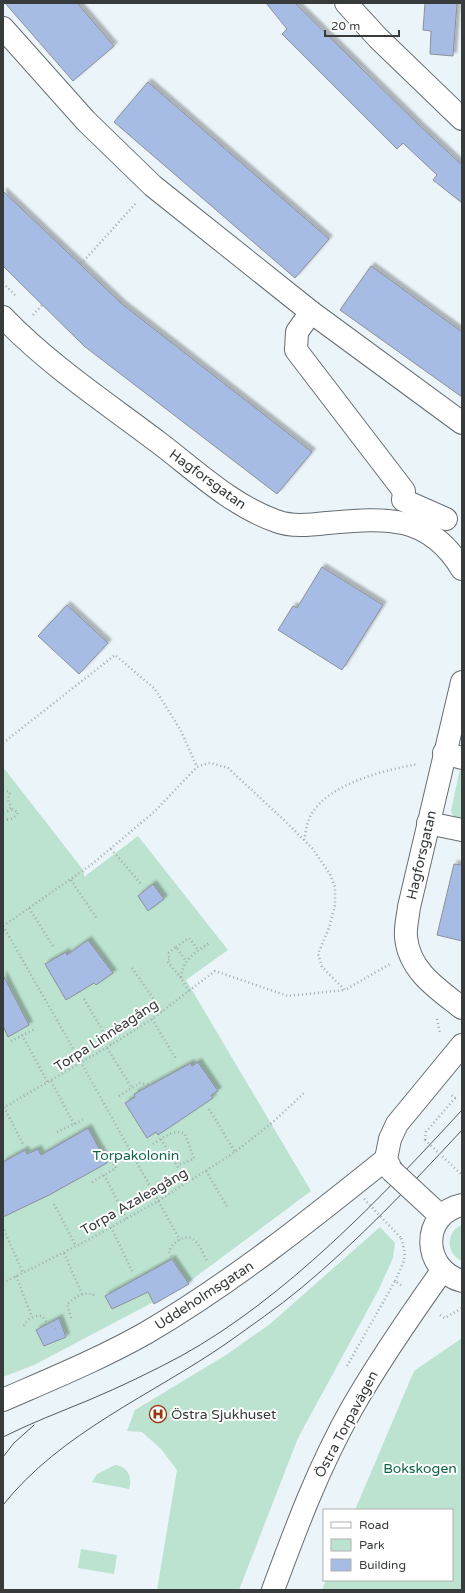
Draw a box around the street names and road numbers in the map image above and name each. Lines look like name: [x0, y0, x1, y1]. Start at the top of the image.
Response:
street label: Hagforsgatan: [166, 446, 250, 513]
street label: Hagforsgatan: [403, 809, 440, 901]
street label: Torpa Linnèagång: [51, 996, 161, 1075]
street label: Torpa Azaleagång: [78, 1164, 191, 1239]
street label: Uddeholmsgatan: [152, 1257, 257, 1334]
street label: Östra Torpavägen: [311, 1368, 382, 1481]

